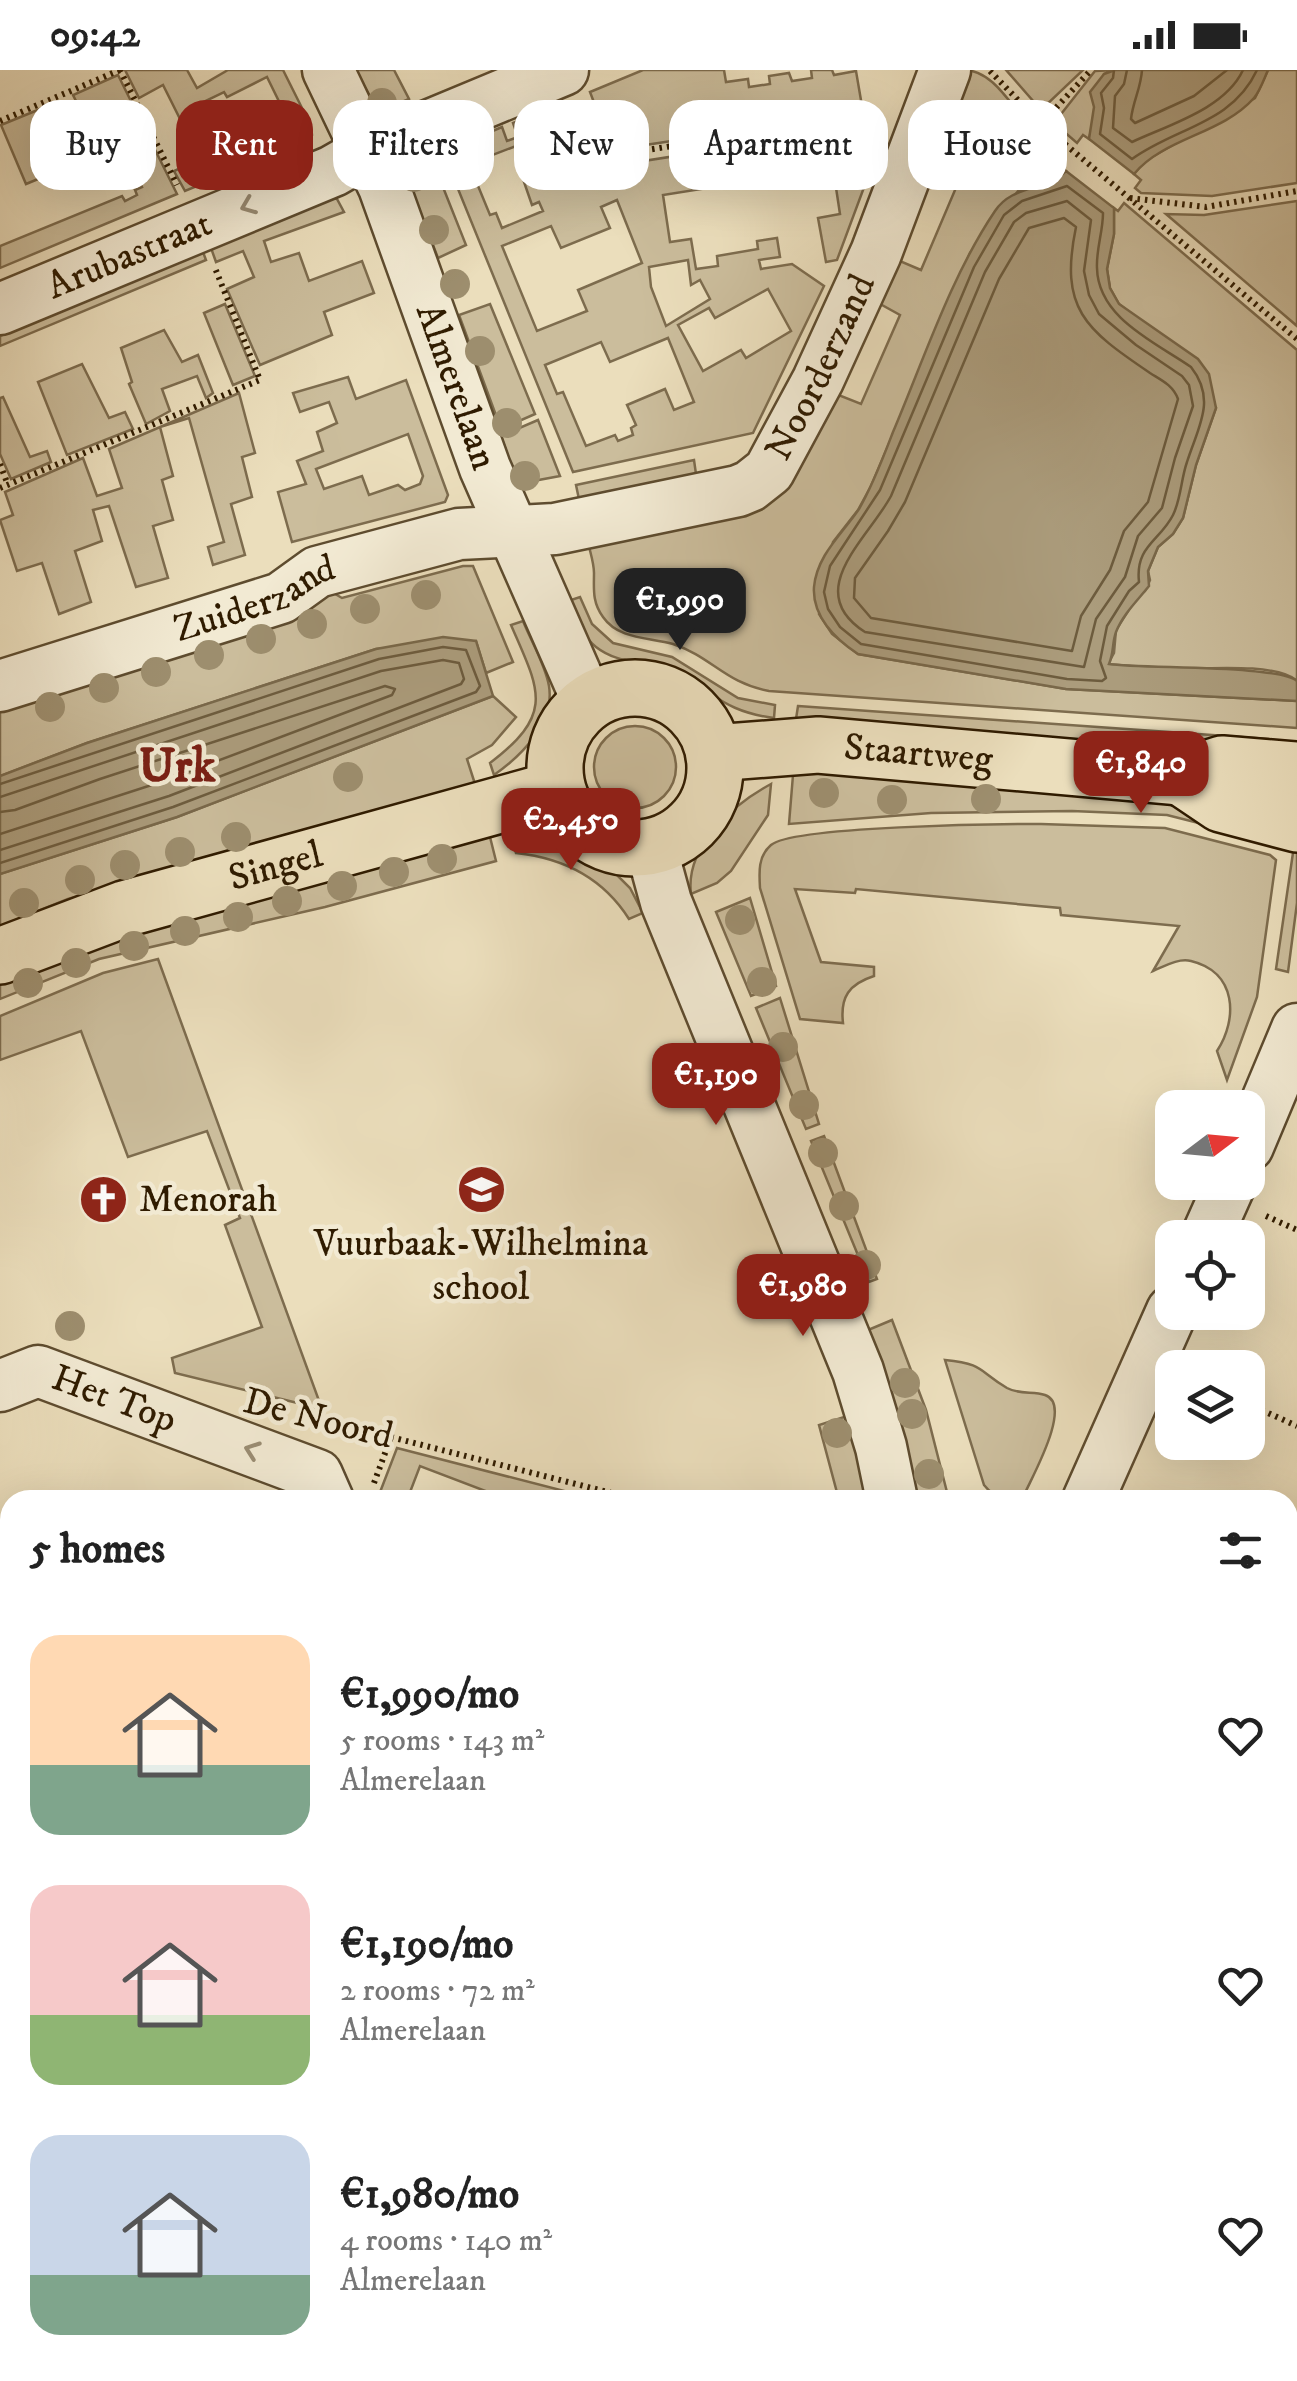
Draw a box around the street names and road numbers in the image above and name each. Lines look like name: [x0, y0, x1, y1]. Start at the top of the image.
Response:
street label: Arubastraat: [40, 200, 219, 311]
street label: Noorderzand: [755, 267, 887, 469]
street label: Almerelaan: [404, 297, 508, 477]
street label: Zuiderzand: [168, 544, 340, 654]
street label: Staartweg: [842, 723, 995, 784]
street label: Singel: [223, 831, 329, 903]
street label: Het Top: [45, 1354, 183, 1444]
street label: De Noord: [238, 1377, 398, 1461]

